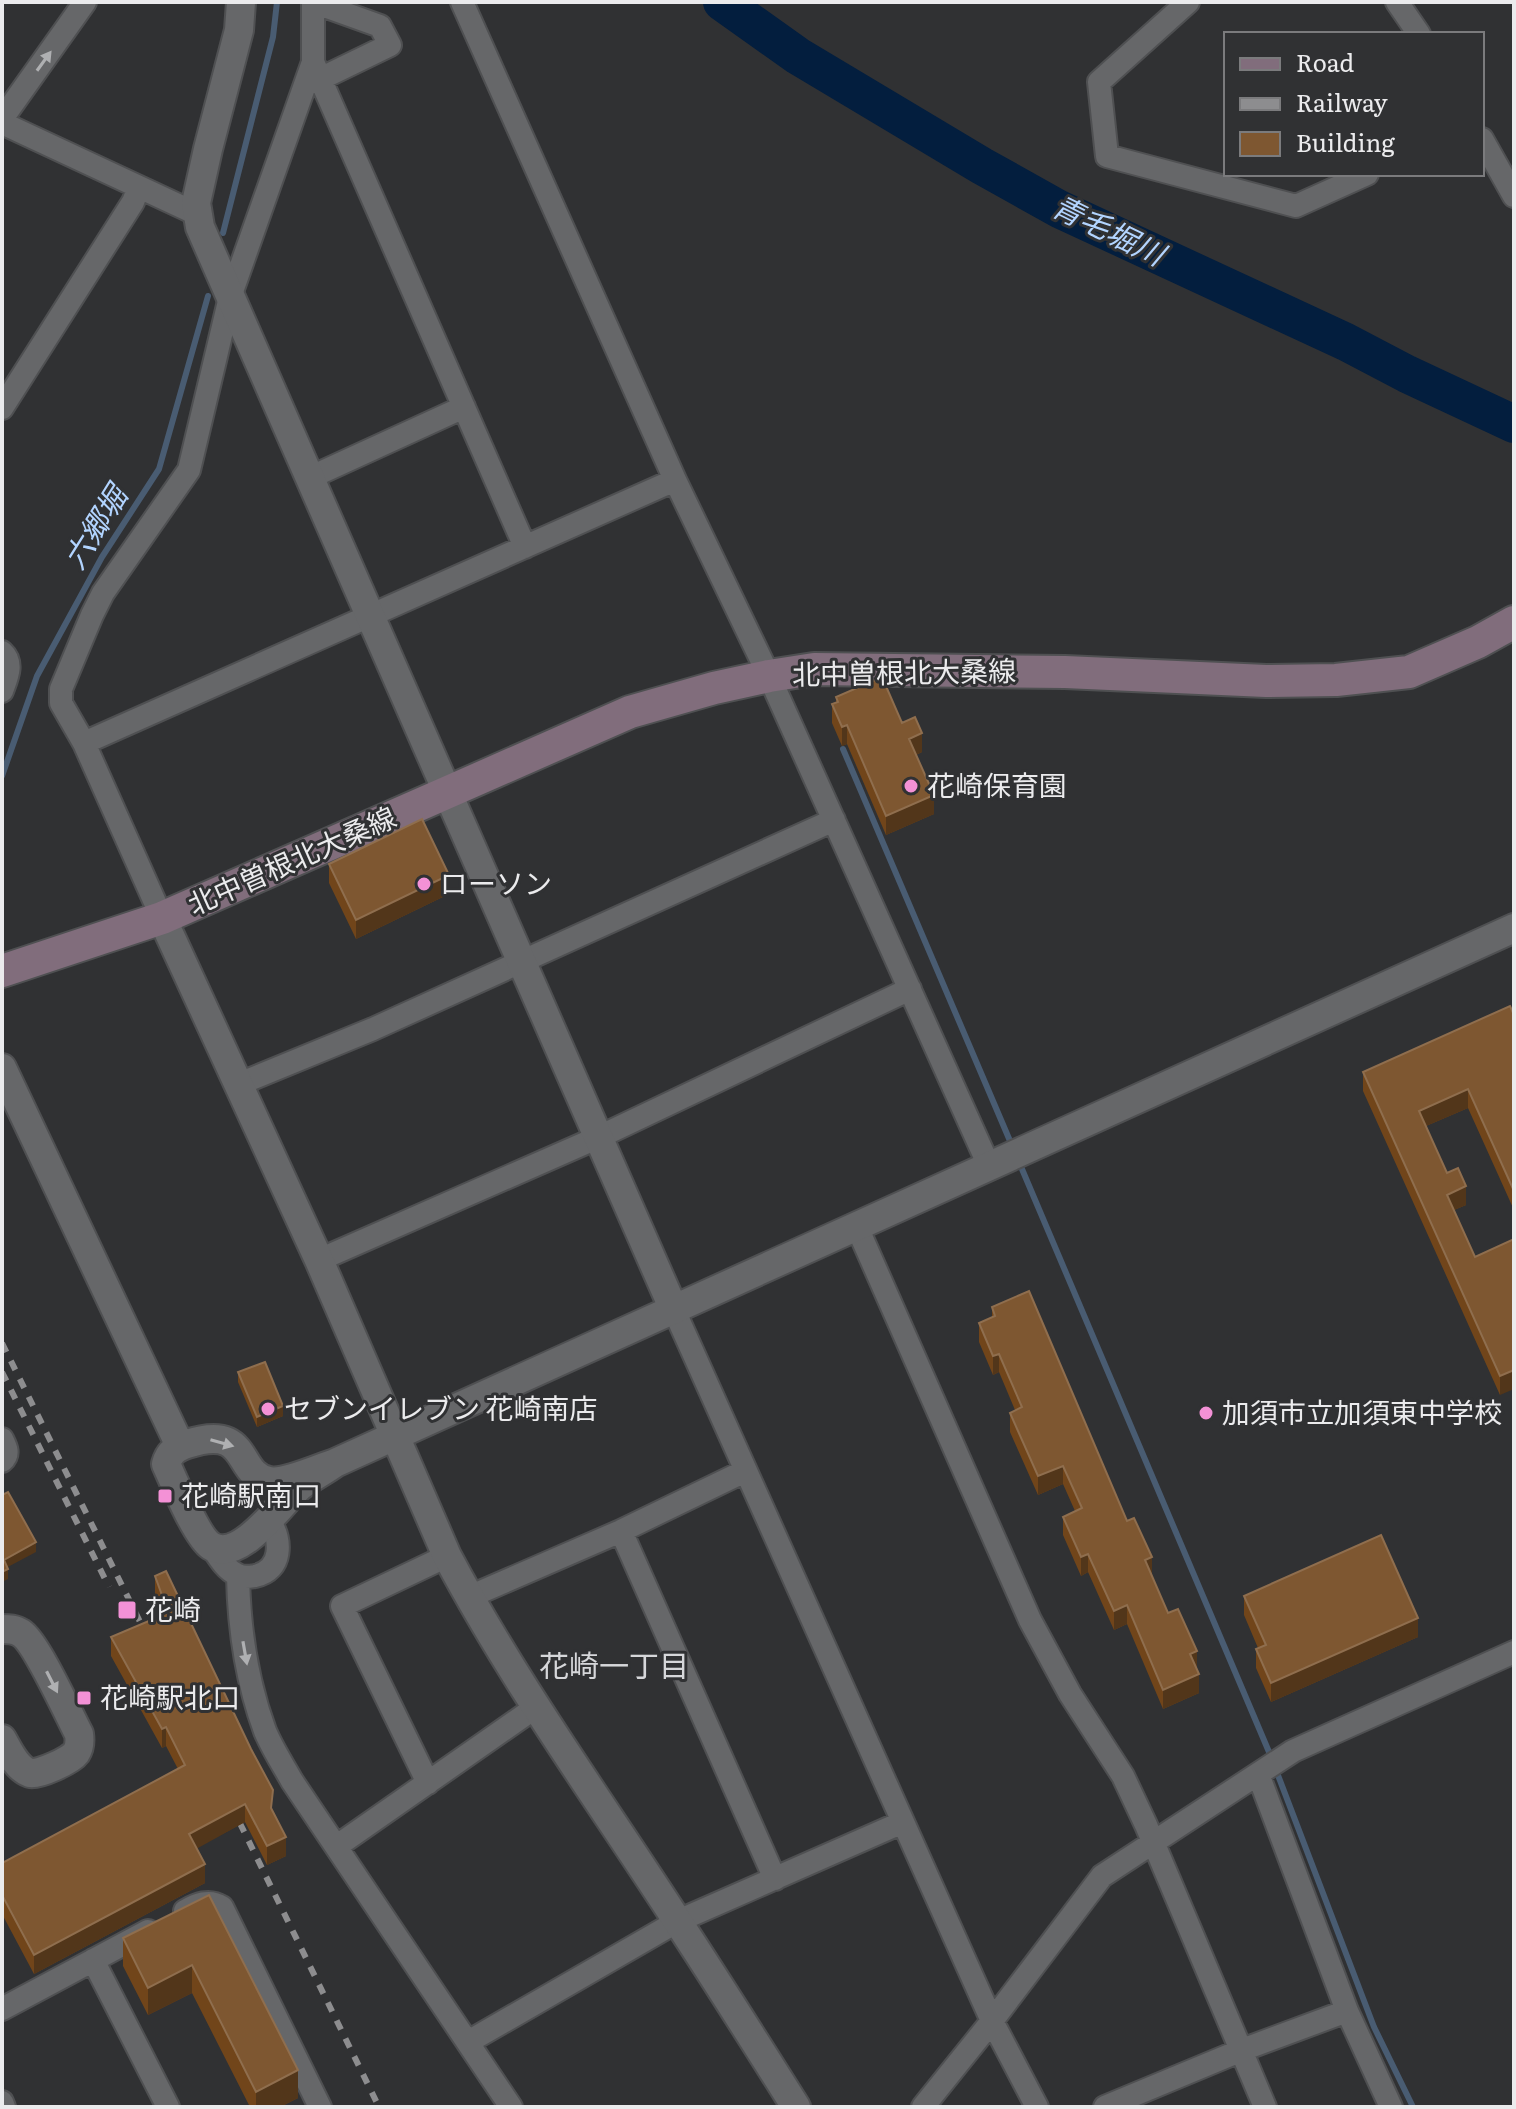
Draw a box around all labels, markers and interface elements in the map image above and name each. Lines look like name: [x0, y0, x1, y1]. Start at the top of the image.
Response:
legend: [1224, 32, 1484, 176]
text: Road: [1296, 44, 1355, 79]
one-way arrow: [36, 50, 51, 71]
text: Railway: [1296, 84, 1388, 119]
text: Building: [1296, 124, 1395, 159]
water label: 青毛堀川: [1046, 182, 1176, 276]
water label: 六郷堀: [51, 473, 138, 576]
street label: 北中曽根北大桑線: [792, 648, 1016, 694]
place label: 花崎保育園: [927, 763, 1067, 805]
marker: 花崎保育園: [902, 777, 920, 795]
street label: 北中曽根北大桑線: [180, 794, 402, 924]
place label: ローソン: [440, 861, 552, 903]
marker: ローソン: [415, 875, 433, 893]
place label: セブンイレブン 花崎南店: [284, 1386, 598, 1428]
place label: 加須市立加須東中学校: [1222, 1390, 1502, 1432]
marker: セブンイレブン 花崎南店: [259, 1400, 277, 1418]
marker: 加須市立加須東中学校: [1197, 1404, 1215, 1422]
one-way arrow: [210, 1437, 235, 1449]
place label: 花崎駅南口: [181, 1473, 321, 1515]
marker: 花崎駅南口: [156, 1487, 174, 1505]
place label: 花崎: [145, 1587, 201, 1629]
marker: 花崎: [116, 1599, 138, 1621]
one-way arrow: [240, 1641, 252, 1666]
district label: 花崎一丁目: [539, 1642, 689, 1686]
one-way arrow: [45, 1670, 58, 1693]
place label: 花崎駅北口: [100, 1675, 240, 1717]
marker: 花崎駅北口: [75, 1689, 93, 1707]

